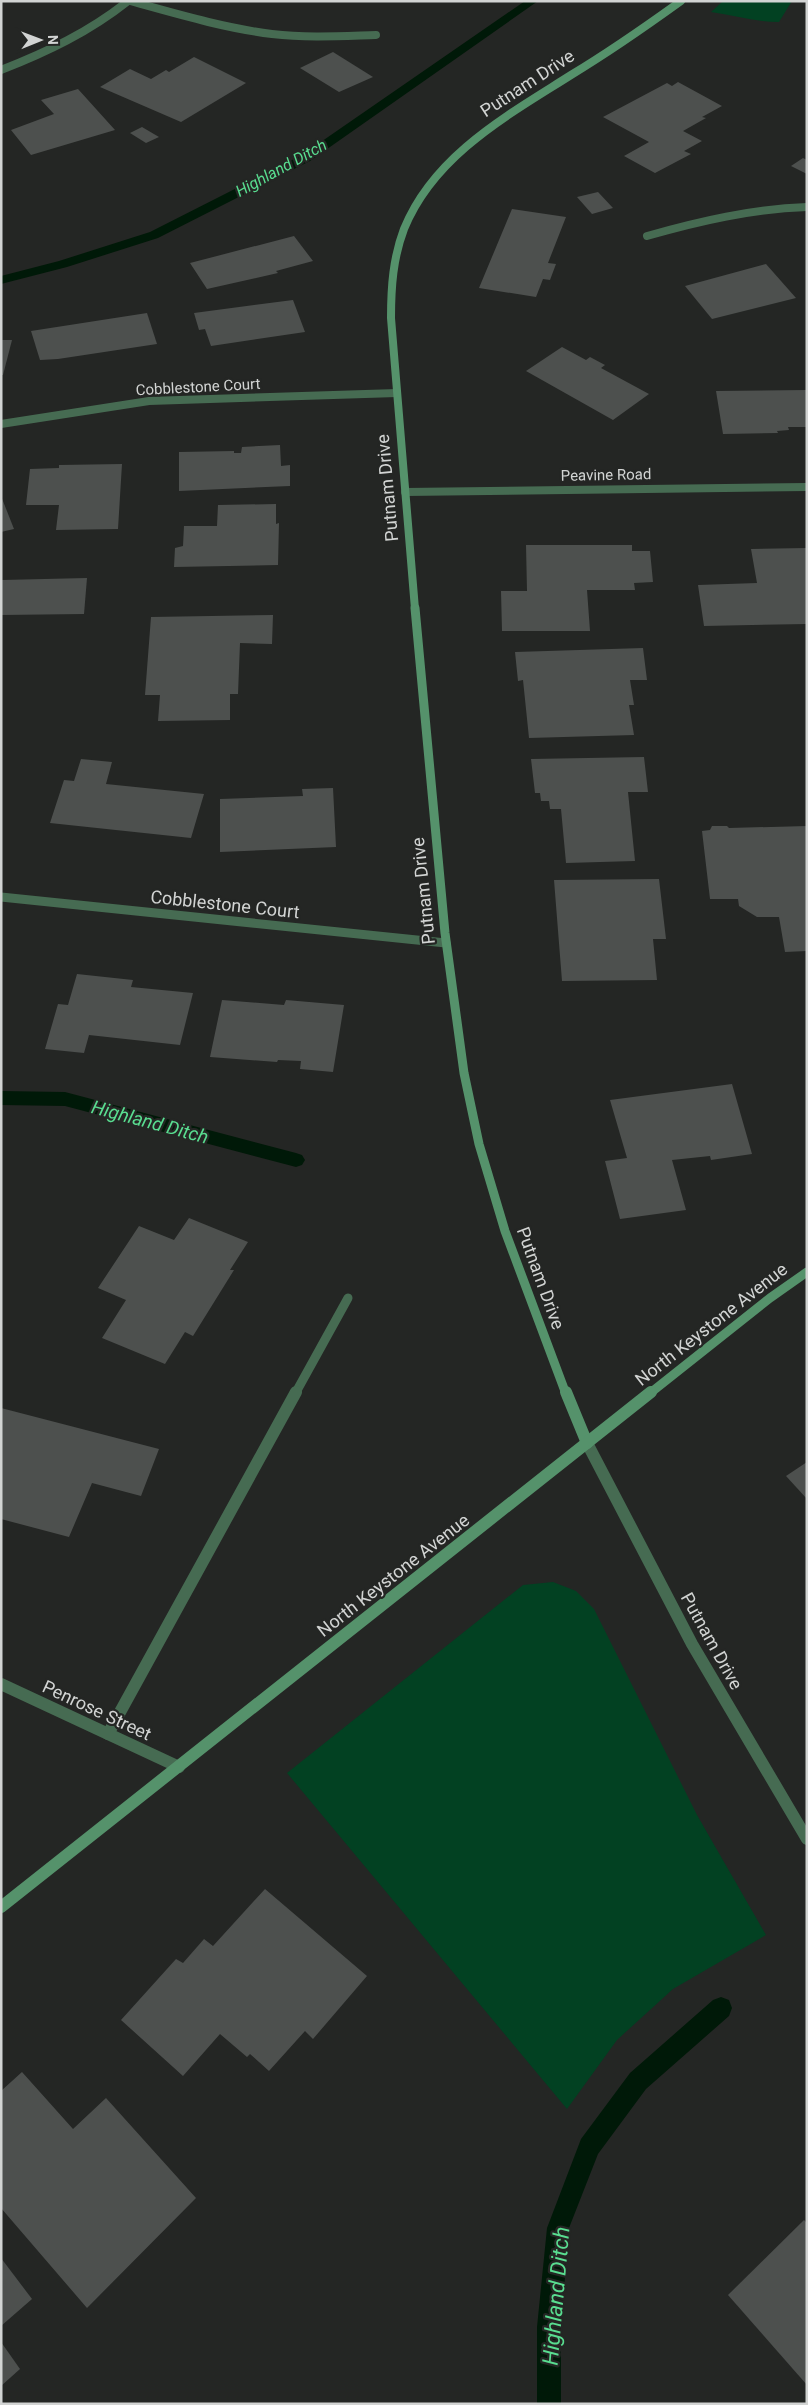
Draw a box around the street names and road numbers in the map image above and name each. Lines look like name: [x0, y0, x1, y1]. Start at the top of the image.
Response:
street label: Putnam Drive: [476, 45, 578, 121]
street label: Cobblestone Court: [135, 375, 261, 399]
street label: Putnam Drive: [372, 433, 402, 543]
street label: Peavine Road: [561, 465, 651, 485]
street label: Putnam Drive: [407, 836, 439, 946]
street label: Cobblestone Court: [149, 886, 301, 922]
street label: Putnam Drive: [513, 1224, 569, 1332]
street label: North Keystone Avenue: [631, 1258, 791, 1390]
street label: North Keystone Avenue: [313, 1509, 473, 1641]
street label: Putnam Drive: [677, 1589, 747, 1693]
street label: Penrose Street: [39, 1676, 155, 1744]

